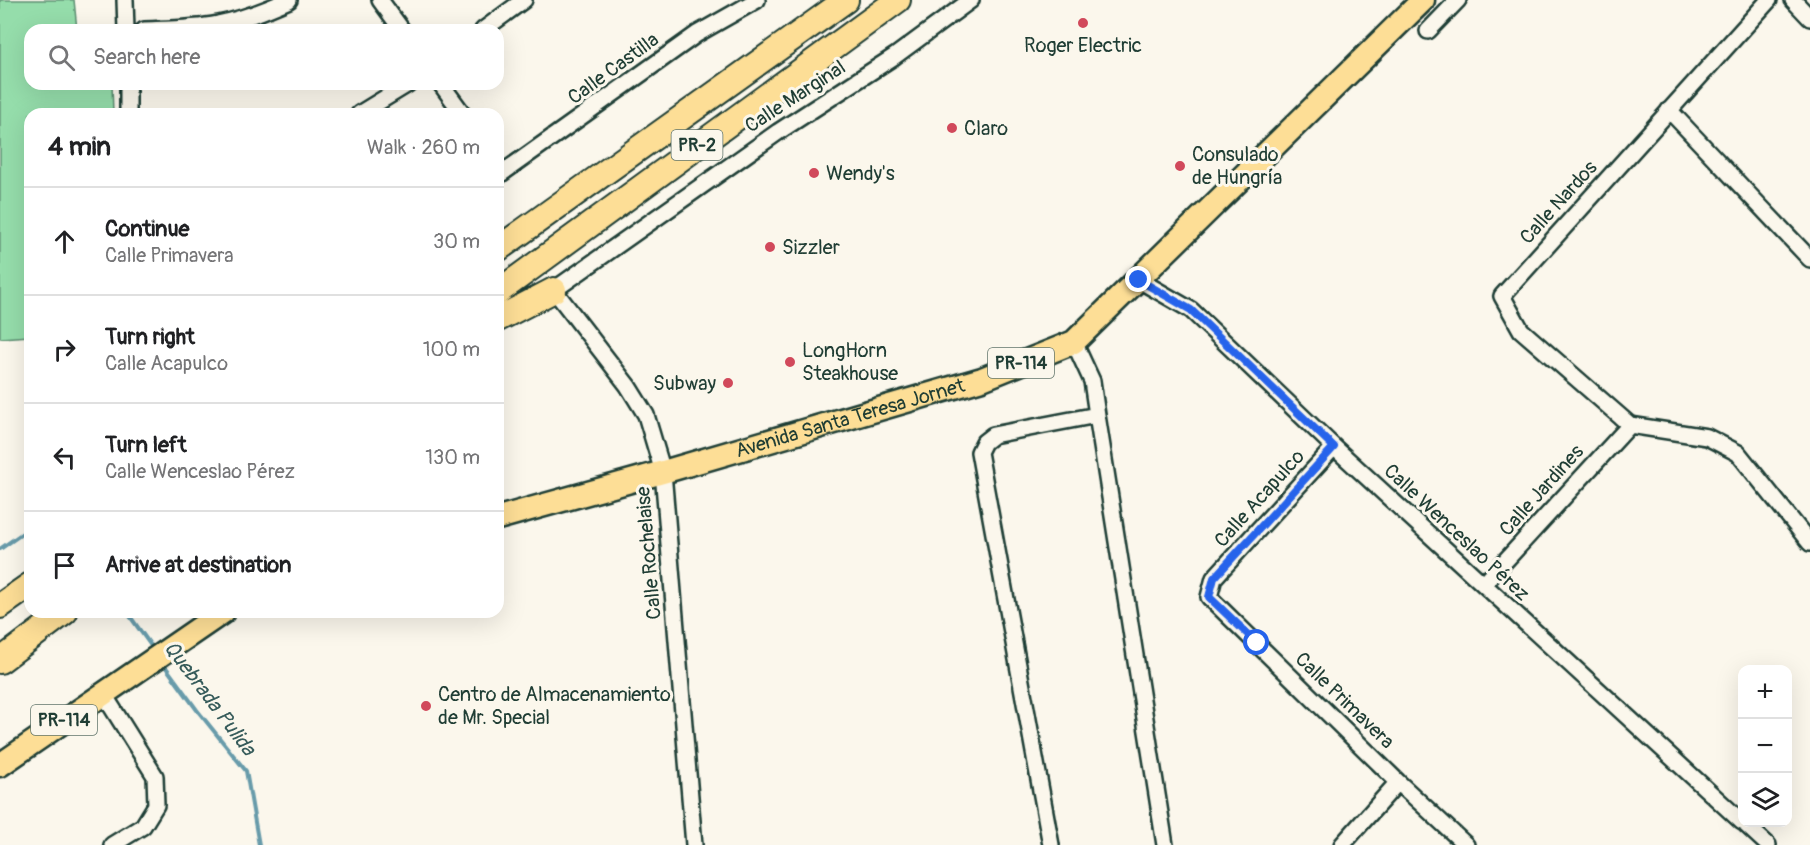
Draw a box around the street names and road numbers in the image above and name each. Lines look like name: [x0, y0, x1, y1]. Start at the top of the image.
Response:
street label: Calle Castilla: [563, 27, 664, 110]
street label: Calle Marginal: [740, 55, 850, 138]
road number: PR-2: [672, 130, 722, 160]
street label: Calle Nardos: [1514, 155, 1602, 249]
road number: PR-114: [988, 348, 1054, 378]
street label: Avenida Santa Teresa Jornet: [733, 372, 969, 463]
street label: Calle Jardines: [1494, 439, 1589, 541]
street label: Calle Acapulco: [1209, 444, 1310, 552]
street label: Calle Wenceslao Pérez: [1379, 458, 1535, 606]
street label: Calle Rochelaise: [630, 485, 667, 621]
street label: Calle Primavera: [1290, 647, 1400, 754]
road number: PR-114: [31, 705, 97, 735]

